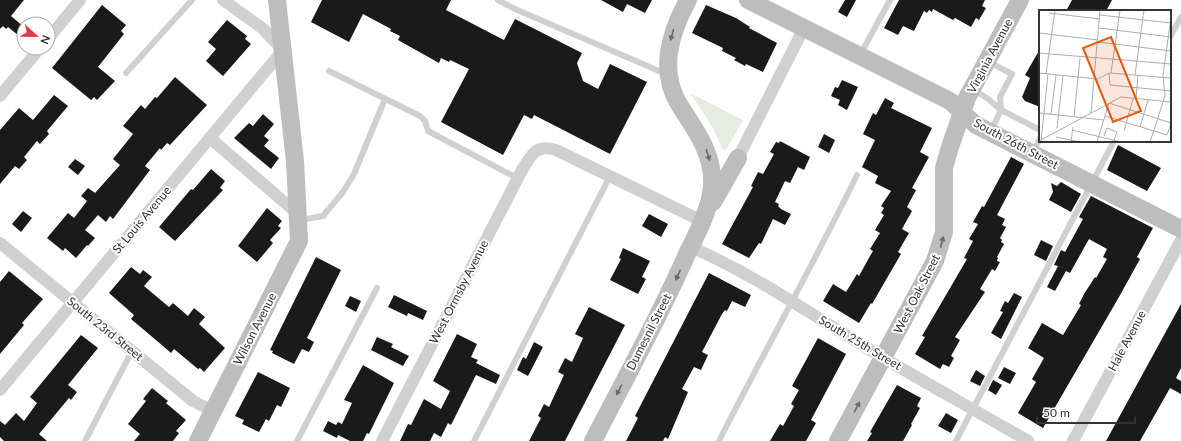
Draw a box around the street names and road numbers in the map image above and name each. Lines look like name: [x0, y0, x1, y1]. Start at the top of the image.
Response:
street label: Virginia Avenue: [964, 16, 1015, 96]
street label: South 26th Street: [971, 115, 1062, 172]
street label: St Louis Avenue: [109, 183, 174, 256]
street label: West Ormsby Avenue: [426, 237, 491, 346]
street label: West Oak Street: [890, 251, 943, 336]
street label: Wilson Avenue: [230, 290, 279, 367]
street label: Dumesnil Street: [623, 290, 675, 373]
street label: South 23rd Street: [64, 293, 147, 364]
street label: Hale Avenue: [1104, 308, 1149, 374]
street label: South 25th Street: [816, 312, 905, 373]

